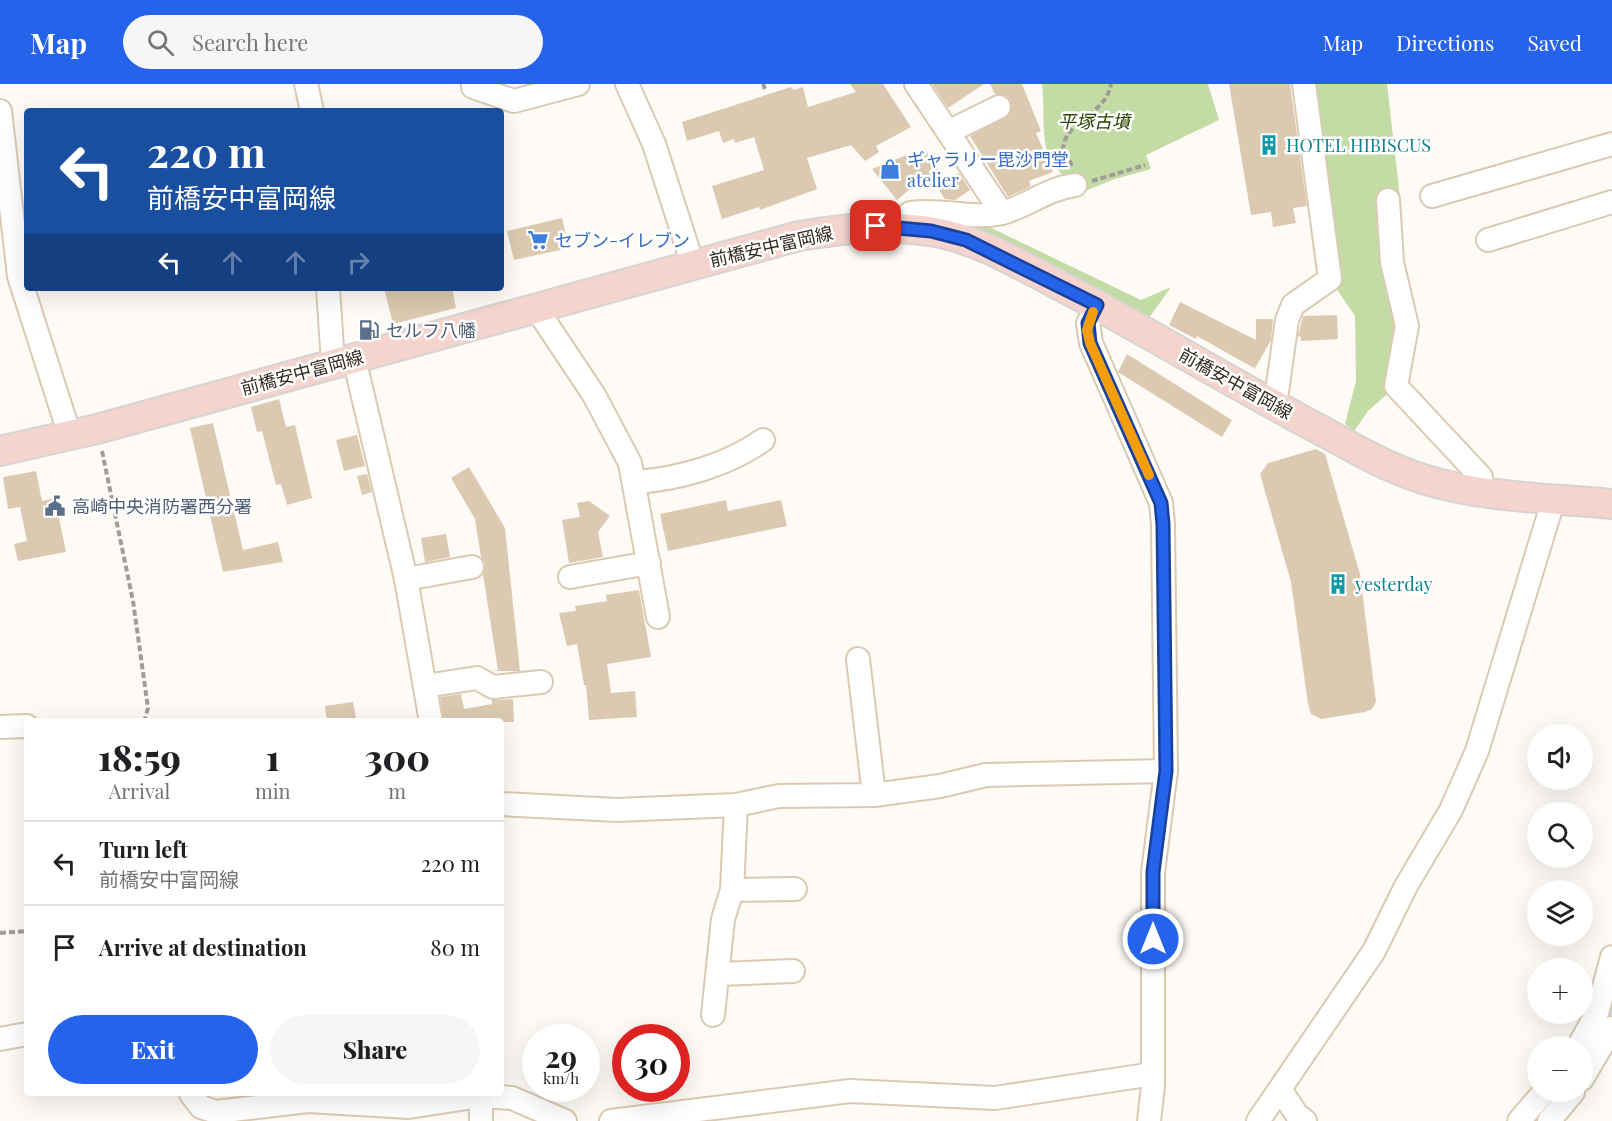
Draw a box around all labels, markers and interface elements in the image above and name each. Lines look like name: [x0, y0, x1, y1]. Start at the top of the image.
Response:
search box: [123, 15, 543, 69]
text: Map: [30, 24, 87, 61]
icon: search: [144, 26, 177, 59]
text: Search here: [192, 27, 308, 57]
text: Map: [1322, 28, 1363, 56]
text: Directions: [1396, 28, 1494, 56]
text: Saved: [1527, 28, 1582, 56]
park label: 平塚古墳: [1058, 109, 1133, 133]
text: 220 m: [147, 123, 266, 179]
icon: left: [48, 132, 126, 210]
building icon: HOTEL HIBISCUS: [1257, 133, 1281, 157]
place label: HOTEL HIBISCUS: [1286, 133, 1431, 157]
place label: ギャラリー毘沙門堂 atelier: [907, 147, 1069, 192]
shop icon: ギャラリー毘沙門堂 atelier: [878, 157, 902, 181]
text: 前橋安中富岡線: [147, 179, 336, 215]
pin: [850, 200, 901, 251]
icon: arrive: [859, 209, 892, 242]
street label: 前橋安中富岡線: [707, 220, 835, 272]
supermarket icon: セブン-イレブン: [526, 228, 550, 252]
place label: セブン-イレブン: [555, 228, 690, 252]
icon: left: [153, 246, 186, 279]
icon: ahead: [216, 246, 249, 279]
icon: ahead: [279, 246, 312, 279]
icon: right: [342, 246, 375, 279]
fuel station icon: セルフ八幡: [357, 318, 381, 342]
place label: セルフ八幡: [386, 318, 476, 342]
street label: 前橋安中富岡線: [1175, 342, 1297, 424]
street label: 前橋安中富岡線: [238, 344, 366, 400]
public building icon: 高崎中央消防署西分署: [43, 494, 67, 518]
place label: 高崎中央消防署西分署: [72, 494, 252, 518]
building icon: yesterday: [1326, 572, 1350, 596]
place label: yesterday: [1354, 572, 1433, 596]
map controls: [1527, 724, 1593, 1102]
button: sound: [1527, 724, 1593, 790]
text: 18:59: [98, 732, 181, 780]
text: 1: [266, 732, 280, 780]
text: 300: [364, 732, 430, 780]
text: Arrival: [109, 777, 170, 804]
text: min: [255, 777, 290, 804]
text: m: [388, 777, 406, 804]
button: search: [1527, 802, 1593, 868]
text: Turn left: [99, 834, 188, 864]
icon: left: [48, 847, 81, 880]
text: 220 m: [421, 848, 480, 878]
text: 前橋安中富岡線: [99, 865, 239, 892]
button: layers: [1527, 880, 1593, 946]
position arrow: [1121, 907, 1185, 971]
icon: arrive: [48, 931, 81, 964]
text: Arrive at destination: [99, 932, 307, 962]
text: 80 m: [430, 932, 480, 962]
button: +: [1527, 958, 1593, 1024]
button: Exit: [48, 1015, 258, 1084]
button: Share: [270, 1015, 480, 1084]
speed limit sign: 30: [612, 1024, 690, 1102]
text: 29: [545, 1036, 577, 1076]
button: −: [1527, 1036, 1593, 1102]
text: km/h: [543, 1068, 579, 1088]

